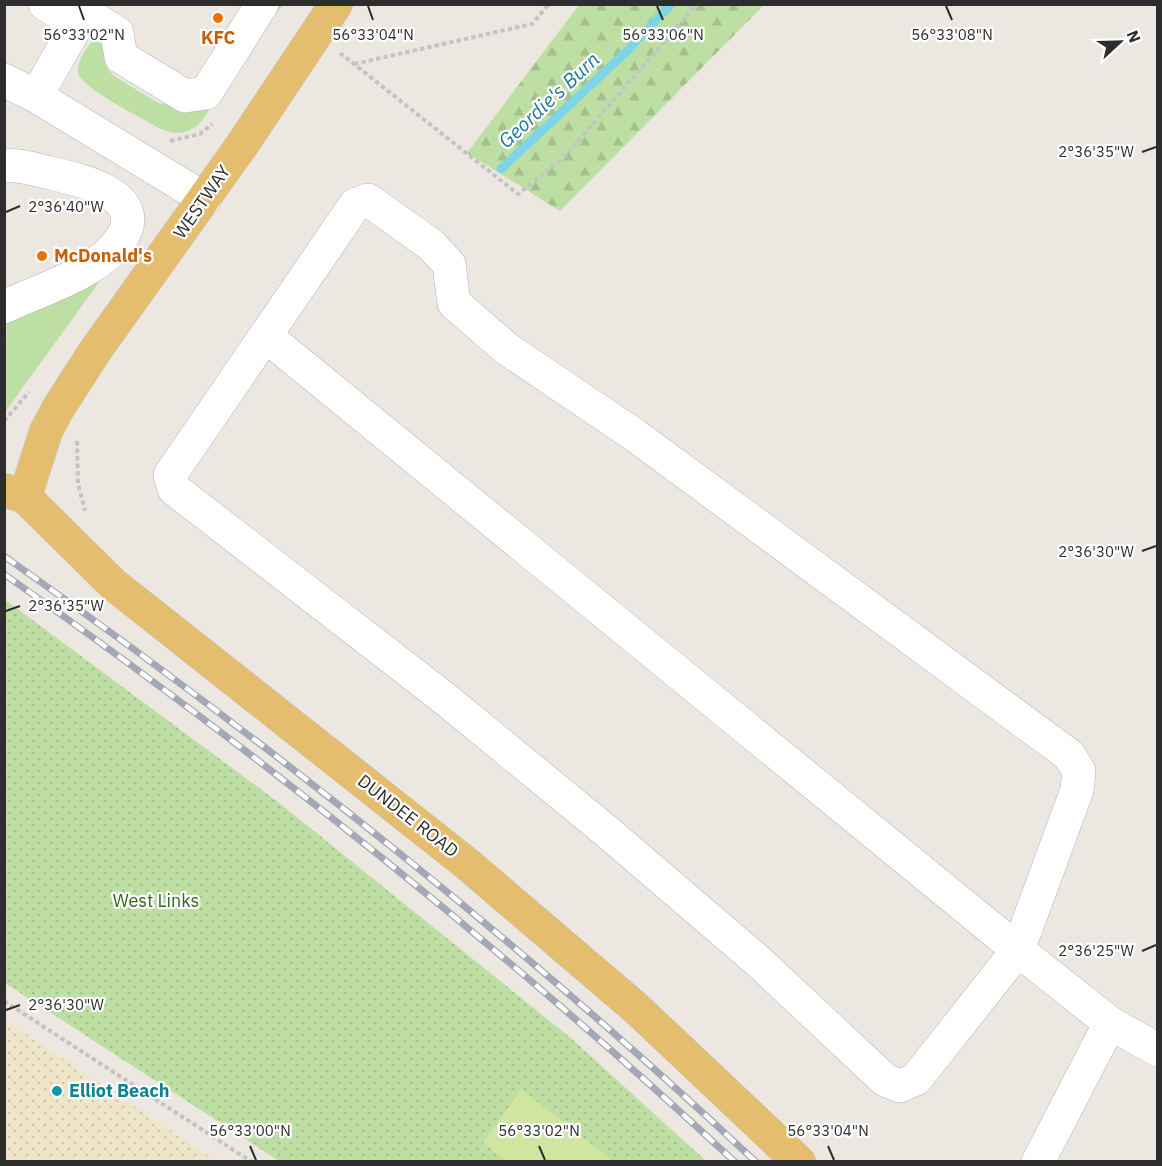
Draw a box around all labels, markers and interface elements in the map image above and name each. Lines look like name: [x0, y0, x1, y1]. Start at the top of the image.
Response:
marker: KFC: [211, 11, 225, 25]
north arrow: [1090, 12, 1150, 72]
text: 56°33'02"N: [43, 25, 125, 44]
text: 56°33'04"N: [332, 25, 414, 44]
text: 56°33'06"N: [622, 25, 704, 44]
text: 56°33'08"N: [911, 25, 993, 44]
place label: KFC: [201, 26, 235, 49]
text: N: [1122, 27, 1145, 46]
water label: Geordie's Burn: [492, 46, 605, 154]
text: 2°36'35"W: [1058, 142, 1134, 161]
street label: WESTWAY: [168, 160, 235, 243]
text: 2°36'40"W: [28, 197, 104, 216]
place label: McDonald's: [54, 244, 152, 267]
marker: McDonald's: [35, 249, 49, 263]
text: 2°36'30"W: [1058, 542, 1134, 561]
text: 2°36'35"W: [28, 596, 104, 615]
street label: DUNDEE ROAD: [353, 769, 463, 862]
park label: West Links: [113, 889, 199, 912]
text: 2°36'25"W: [1058, 941, 1134, 960]
text: 2°36'30"W: [28, 995, 104, 1014]
place label: Elliot Beach: [69, 1079, 169, 1102]
marker: Elliot Beach: [50, 1084, 64, 1098]
text: 56°33'00"N: [209, 1121, 291, 1140]
text: 56°33'02"N: [498, 1121, 580, 1140]
text: 56°33'04"N: [787, 1121, 869, 1140]

